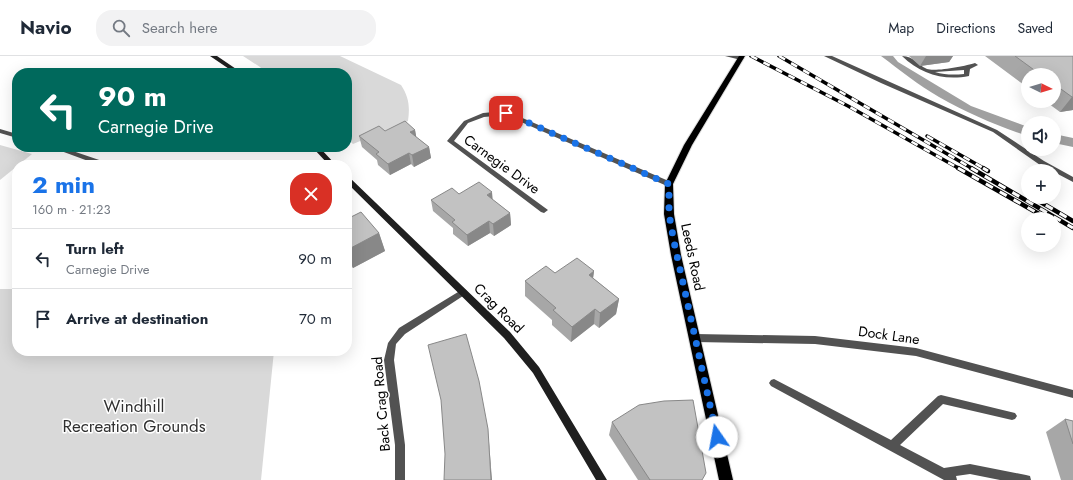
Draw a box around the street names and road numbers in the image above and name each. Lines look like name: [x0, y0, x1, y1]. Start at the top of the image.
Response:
street label: Carnegie Drive: [460, 130, 544, 198]
street label: Leeds Road: [676, 221, 710, 293]
street label: Crag Road: [469, 278, 529, 338]
street label: Dock Lane: [857, 321, 921, 349]
street label: Back Crag Road: [367, 356, 395, 452]

